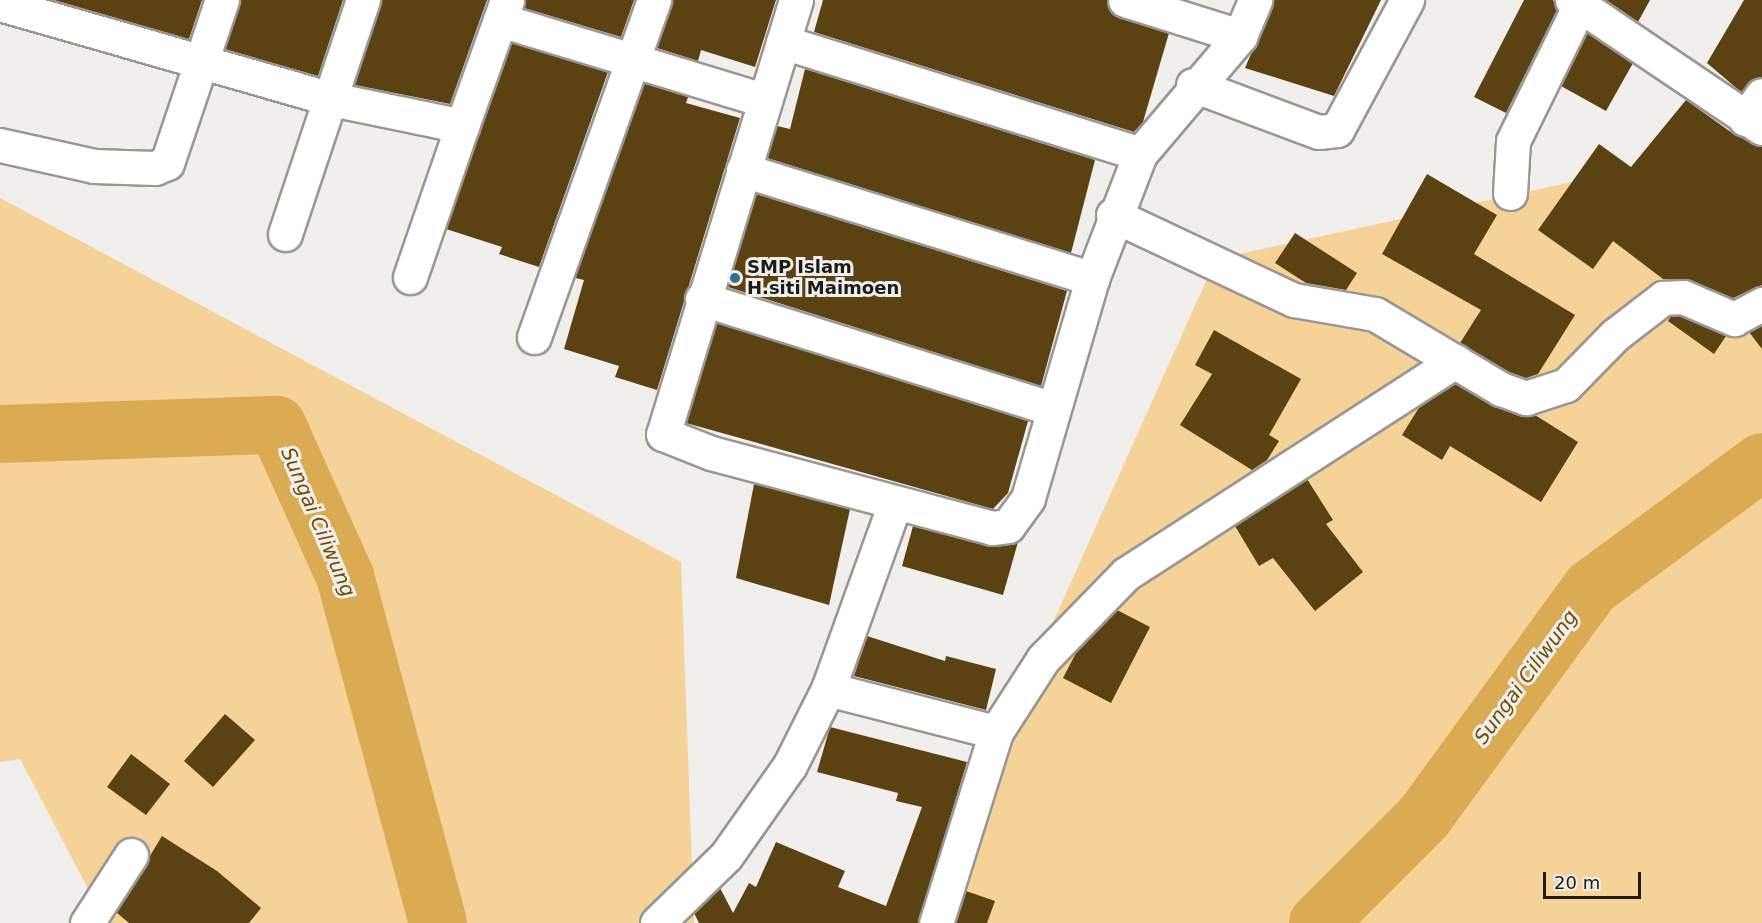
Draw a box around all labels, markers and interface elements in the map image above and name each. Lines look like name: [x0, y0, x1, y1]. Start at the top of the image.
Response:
place label: SMP Islam H.siti Maimoen: [747, 257, 899, 300]
marker: SMP Islam H.siti Maimoen: [728, 271, 742, 285]
water label: Sungai Ciliwung: [276, 444, 360, 600]
water label: Sungai Ciliwung: [1469, 605, 1583, 749]
scale bar: [1546, 860, 1644, 898]
text: 20 m: [1554, 872, 1600, 893]

